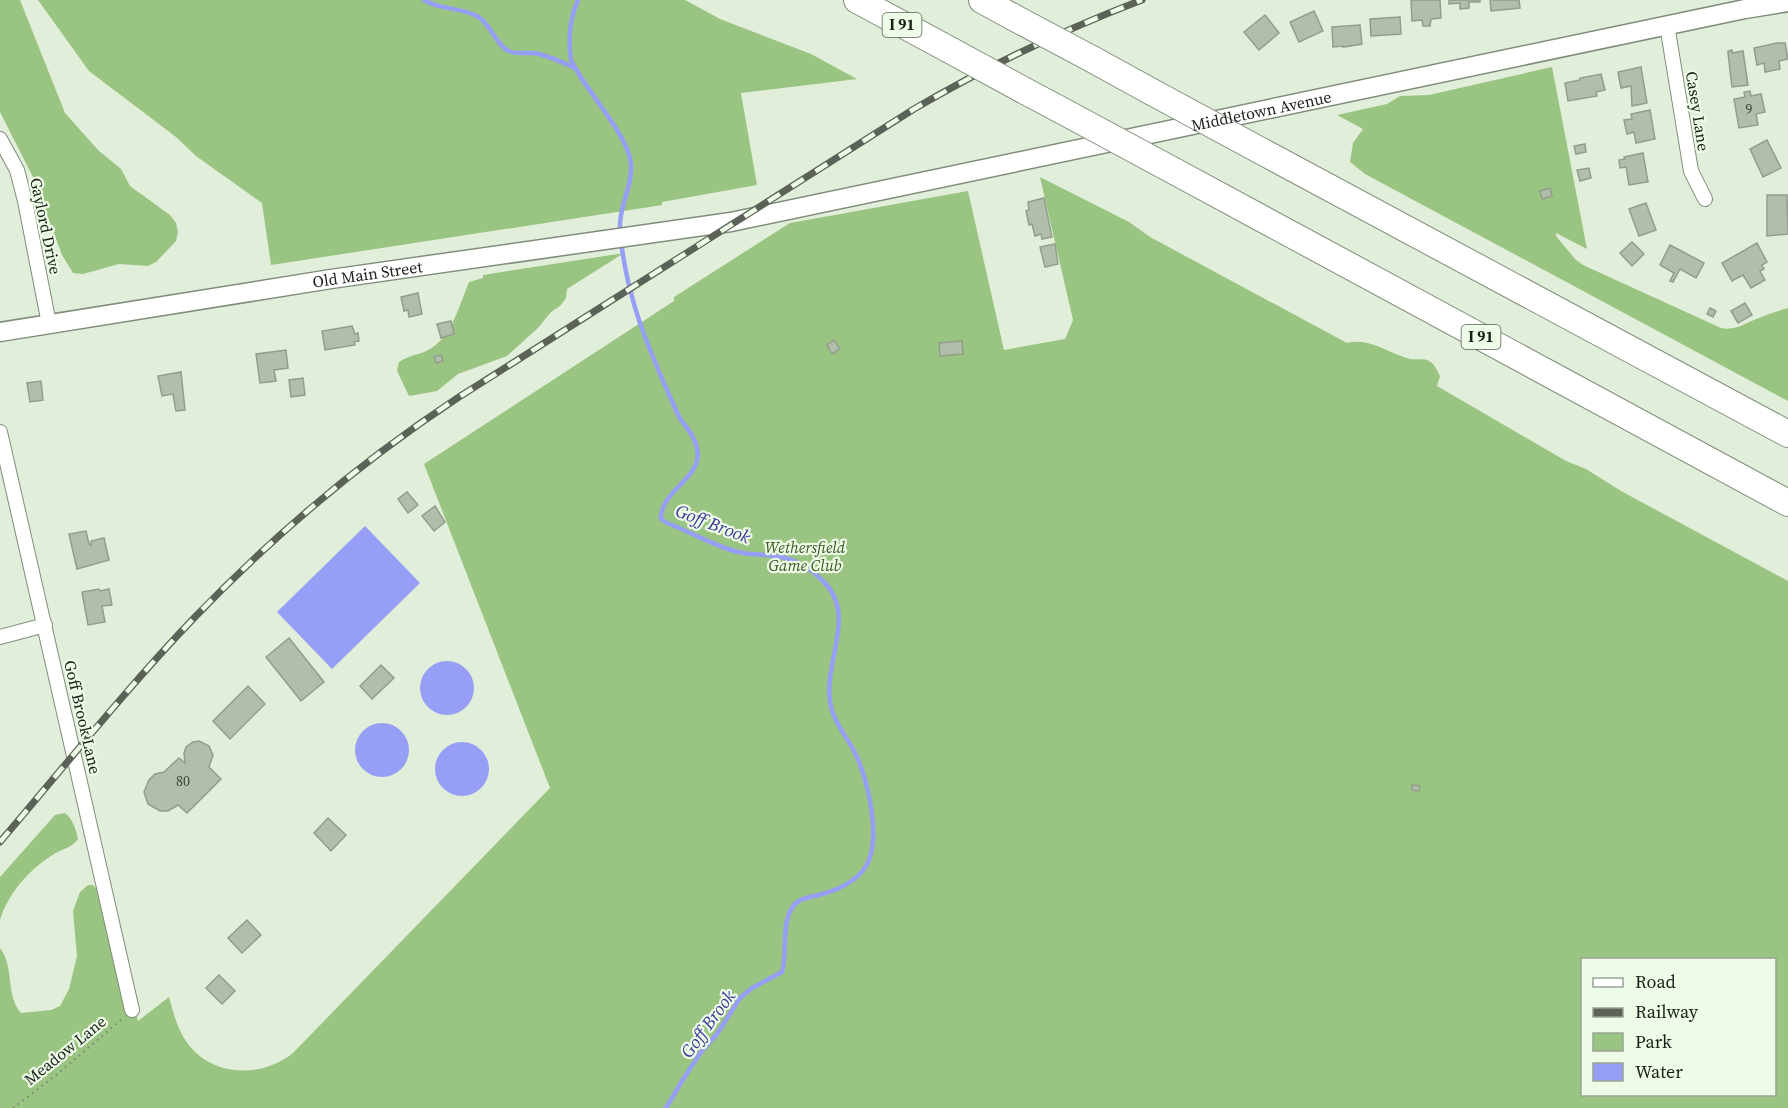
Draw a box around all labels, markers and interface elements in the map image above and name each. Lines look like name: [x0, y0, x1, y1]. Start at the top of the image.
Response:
road number: I 91: [882, 13, 922, 37]
street label: Casey Lane: [1681, 69, 1715, 153]
street label: Middletown Avenue: [1189, 85, 1333, 136]
house number: 9: [1746, 99, 1753, 119]
street label: Gaylord Drive: [25, 176, 67, 276]
street label: Old Main Street: [311, 255, 425, 293]
road number: I 91: [1462, 325, 1500, 349]
water label: Goff Brook: [672, 498, 755, 549]
park label: Wethersfield Game Club: [765, 536, 846, 576]
street label: Goff Brook Lane: [59, 658, 107, 776]
house number: 80: [176, 771, 190, 791]
legend: [1581, 958, 1776, 1096]
text: Road: [1635, 969, 1676, 994]
water label: Goff Brook: [674, 984, 741, 1063]
text: Railway: [1635, 999, 1699, 1024]
street label: Meadow Lane: [19, 1010, 111, 1090]
text: Park: [1635, 1029, 1672, 1054]
text: Water: [1635, 1059, 1683, 1084]

